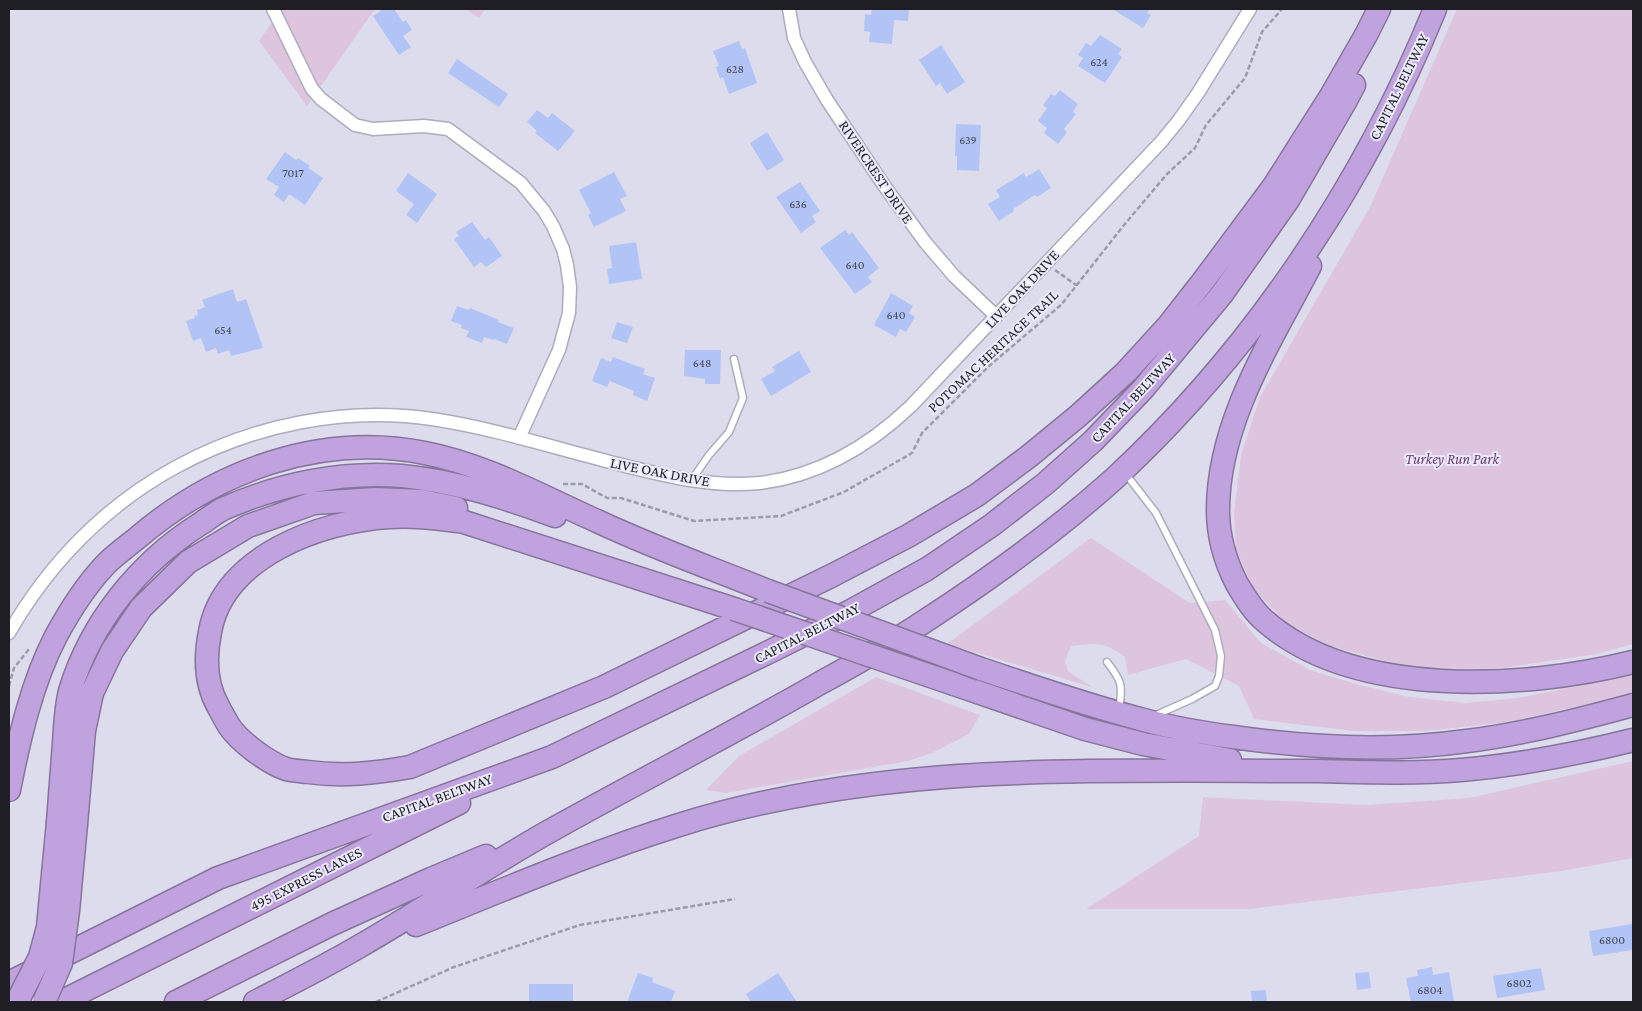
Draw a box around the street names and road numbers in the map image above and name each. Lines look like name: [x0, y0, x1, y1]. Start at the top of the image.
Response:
street label: CAPITAL BELTWAY: [1366, 31, 1432, 143]
street label: RIVERCREST DRIVE: [836, 118, 916, 226]
street label: LIVE OAK DRIVE: [982, 247, 1062, 331]
street label: POTOMAC HERITAGE TRAIL: [925, 286, 1062, 416]
street label: CAPITAL BELTWAY: [1088, 350, 1178, 446]
street label: LIVE OAK DRIVE: [609, 455, 711, 489]
street label: CAPITAL BELTWAY: [752, 600, 862, 666]
street label: CAPITAL BELTWAY: [380, 771, 494, 825]
street label: 495 EXPRESS LANES: [247, 844, 365, 914]

